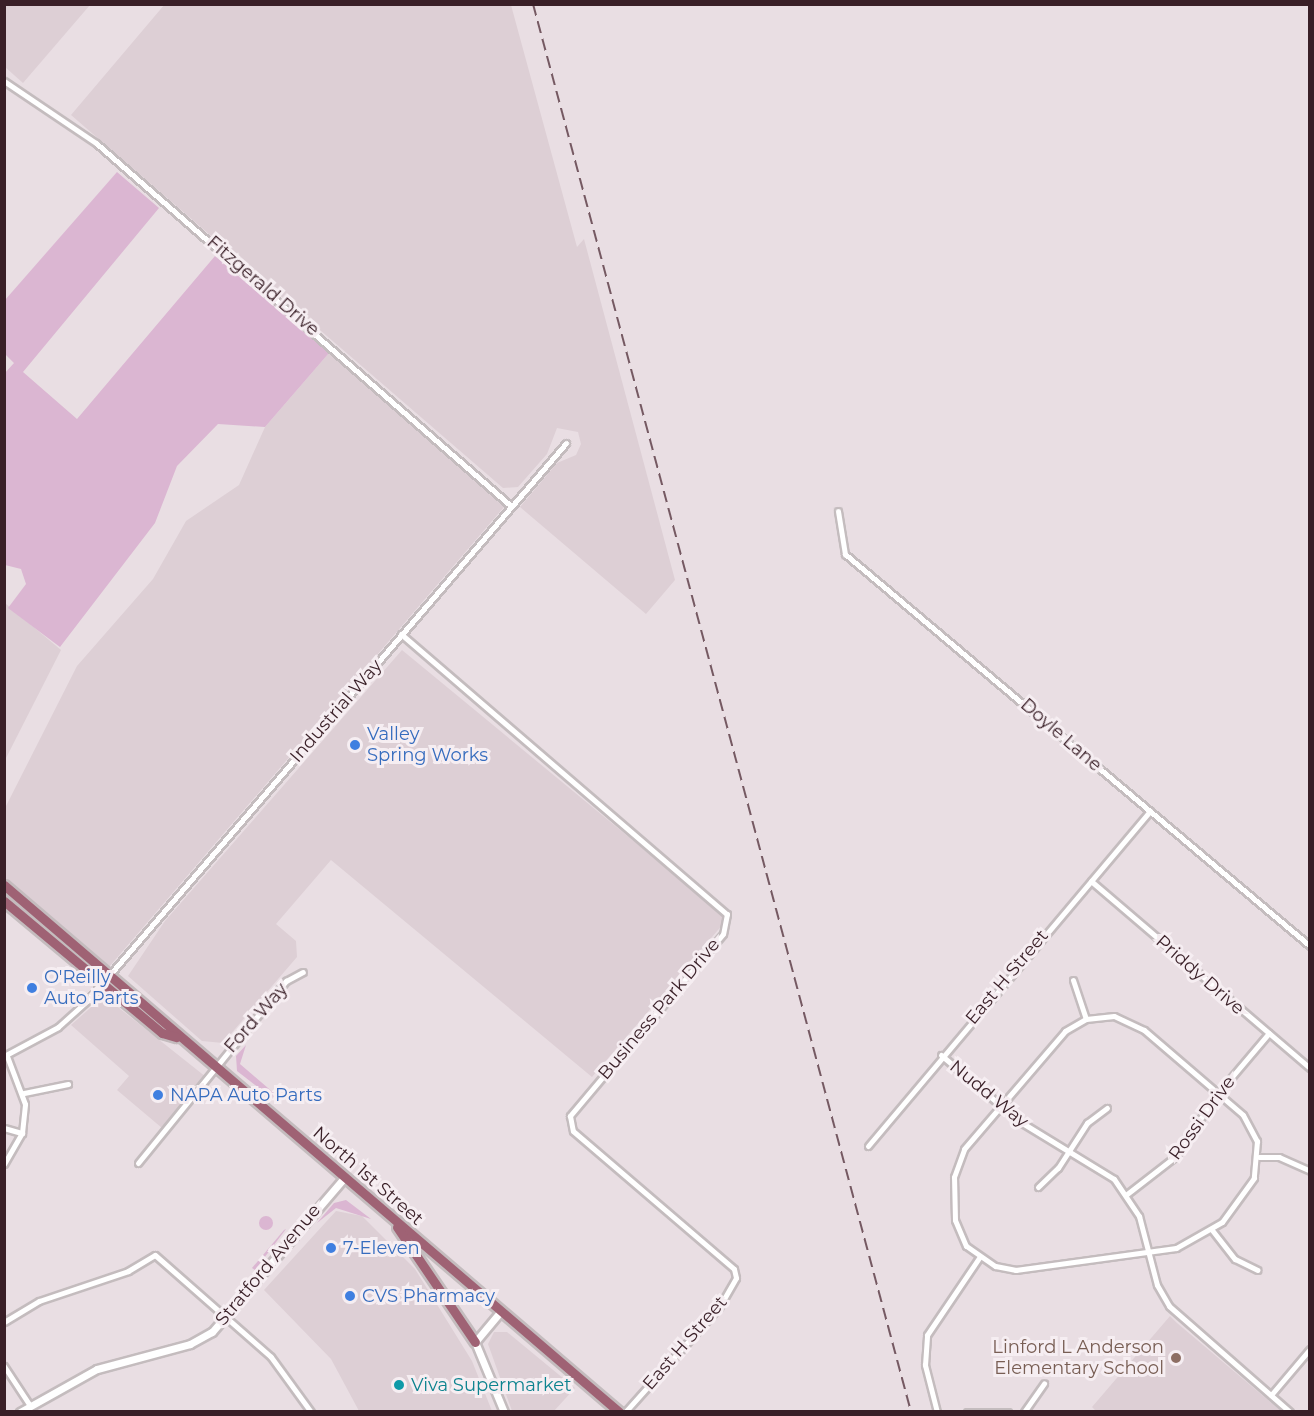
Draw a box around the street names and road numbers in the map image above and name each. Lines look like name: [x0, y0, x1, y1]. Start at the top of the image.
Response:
street label: Fitzgerald Drive: [202, 231, 324, 341]
street label: Industrial Way: [285, 655, 387, 767]
street label: Doyle Lane: [1016, 694, 1106, 776]
street label: East H Street: [961, 925, 1053, 1029]
street label: Priddy Drive: [1151, 931, 1249, 1019]
street label: Business Park Drive: [594, 934, 724, 1084]
street label: Ford Way: [220, 979, 292, 1057]
street label: Nudd Way: [945, 1056, 1033, 1132]
street label: Rossi Drive: [1164, 1072, 1240, 1164]
street label: North 1st Street: [308, 1122, 428, 1230]
street label: Stratford Avenue: [211, 1200, 325, 1330]
street label: East H Street: [638, 1292, 732, 1394]

